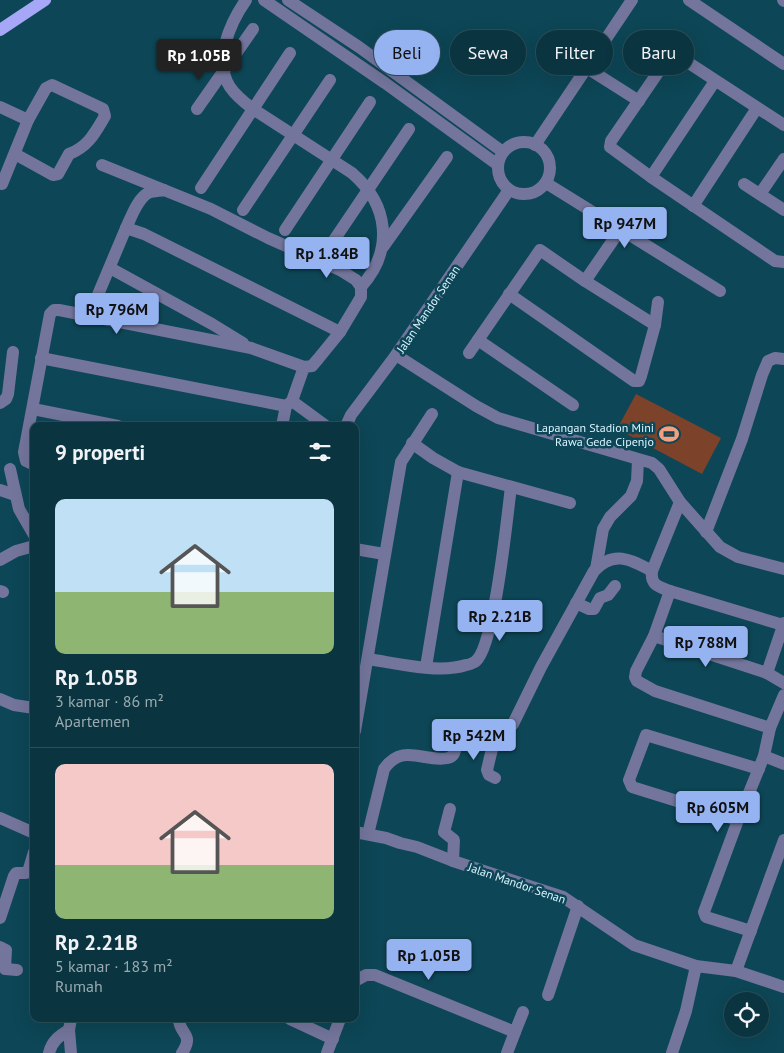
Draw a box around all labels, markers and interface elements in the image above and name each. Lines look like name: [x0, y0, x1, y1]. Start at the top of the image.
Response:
chip: Beli: [374, 30, 440, 75]
chip: Sewa: [450, 30, 526, 75]
chip: Filter: [536, 30, 613, 75]
chip: Baru: [623, 30, 694, 75]
pin: Rp 1.05B: [147, 38, 251, 81]
text: Rp 1.05B: [168, 45, 230, 65]
pin: Rp 947M: [579, 206, 671, 249]
text: Rp 947M: [594, 213, 656, 233]
pin: Rp 1.84B: [275, 236, 379, 279]
text: Rp 1.84B: [296, 243, 358, 263]
street label: Jalan Mandor Senan: [393, 262, 463, 356]
pin: Rp 796M: [71, 292, 163, 335]
text: Rp 796M: [86, 299, 148, 319]
place label: Lapangan Stadion Mini Rawa Gede Cipenjo: [536, 420, 654, 449]
sports icon: Lapangan Stadion Mini Rawa Gede Cipenjo: [658, 423, 680, 445]
icon: filters: [306, 438, 334, 466]
text: 9 properti: [55, 439, 145, 466]
icon: home: [150, 531, 240, 621]
pin: Rp 2.21B: [448, 600, 552, 642]
text: Rp 2.21B: [469, 606, 531, 626]
pin: Rp 788M: [660, 626, 752, 668]
text: Rp 788M: [675, 632, 737, 652]
text: Rp 1.05B: [55, 664, 138, 691]
text: 3 kamar · 86 m²: [55, 691, 164, 711]
text: Apartemen: [55, 711, 130, 731]
pin: Rp 542M: [428, 718, 520, 761]
text: Rp 542M: [443, 725, 505, 745]
pin: Rp 605M: [672, 790, 764, 833]
icon: home: [150, 797, 240, 887]
text: Rp 605M: [687, 797, 749, 817]
street label: Jalan Mandor Senan: [465, 859, 568, 907]
text: Rp 2.21B: [55, 929, 138, 956]
pin: Rp 1.05B: [377, 938, 481, 981]
text: Rp 1.05B: [398, 945, 460, 965]
text: 5 kamar · 183 m²: [55, 956, 173, 976]
text: Rumah: [55, 976, 103, 996]
map controls: [724, 992, 769, 1037]
button: locate: [724, 992, 769, 1037]

